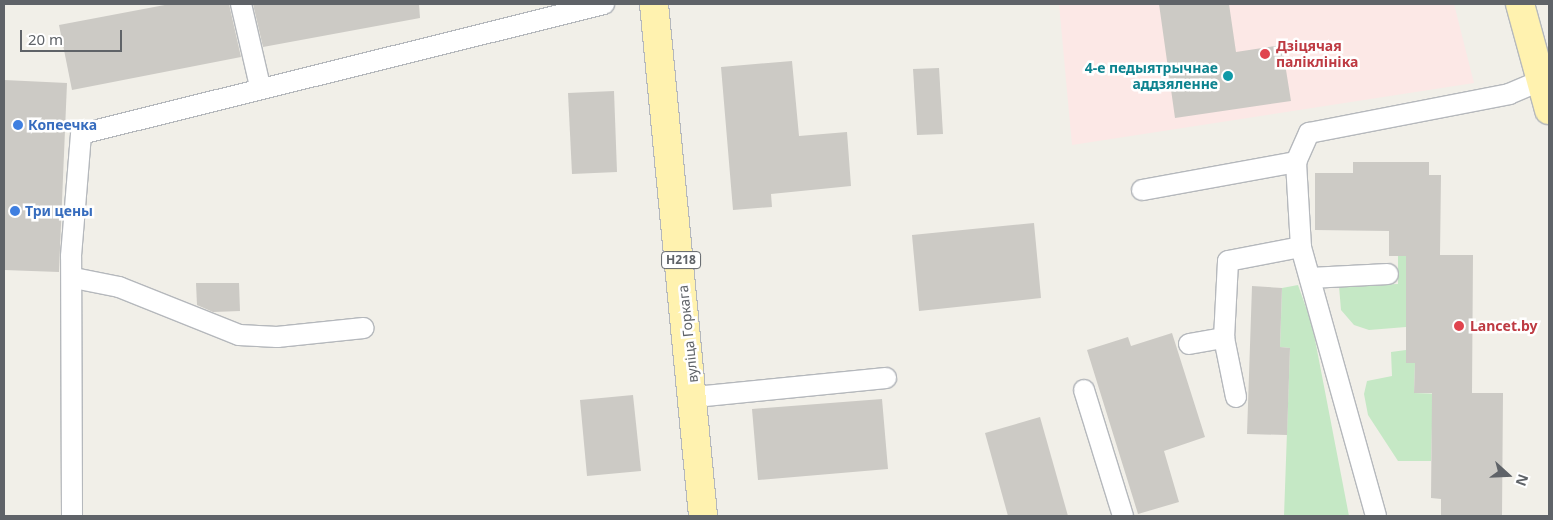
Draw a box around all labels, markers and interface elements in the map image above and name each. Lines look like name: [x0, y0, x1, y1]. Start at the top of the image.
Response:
scale bar: [22, 20, 125, 52]
text: 20 m: [28, 29, 63, 49]
place label: Дзіцячая паліклініка: [1276, 38, 1358, 70]
marker: Дзіцячая паліклініка: [1258, 47, 1272, 61]
place label: 4-е педыятрычнае аддзяленне: [1085, 60, 1218, 92]
marker: 4-е педыятрычнае аддзяленне: [1222, 70, 1234, 82]
place label: Копеечка: [28, 117, 97, 133]
marker: Копеечка: [12, 119, 24, 131]
place label: Три цены: [25, 203, 93, 219]
marker: Три цены: [9, 205, 21, 217]
road number: Н218: [661, 250, 701, 270]
street label: вуліца Горкага: [675, 284, 701, 384]
place label: Lancet.by: [1470, 318, 1537, 334]
marker: Lancet.by: [1452, 319, 1466, 333]
north arrow: [1483, 450, 1533, 500]
text: N: [1512, 472, 1533, 489]

